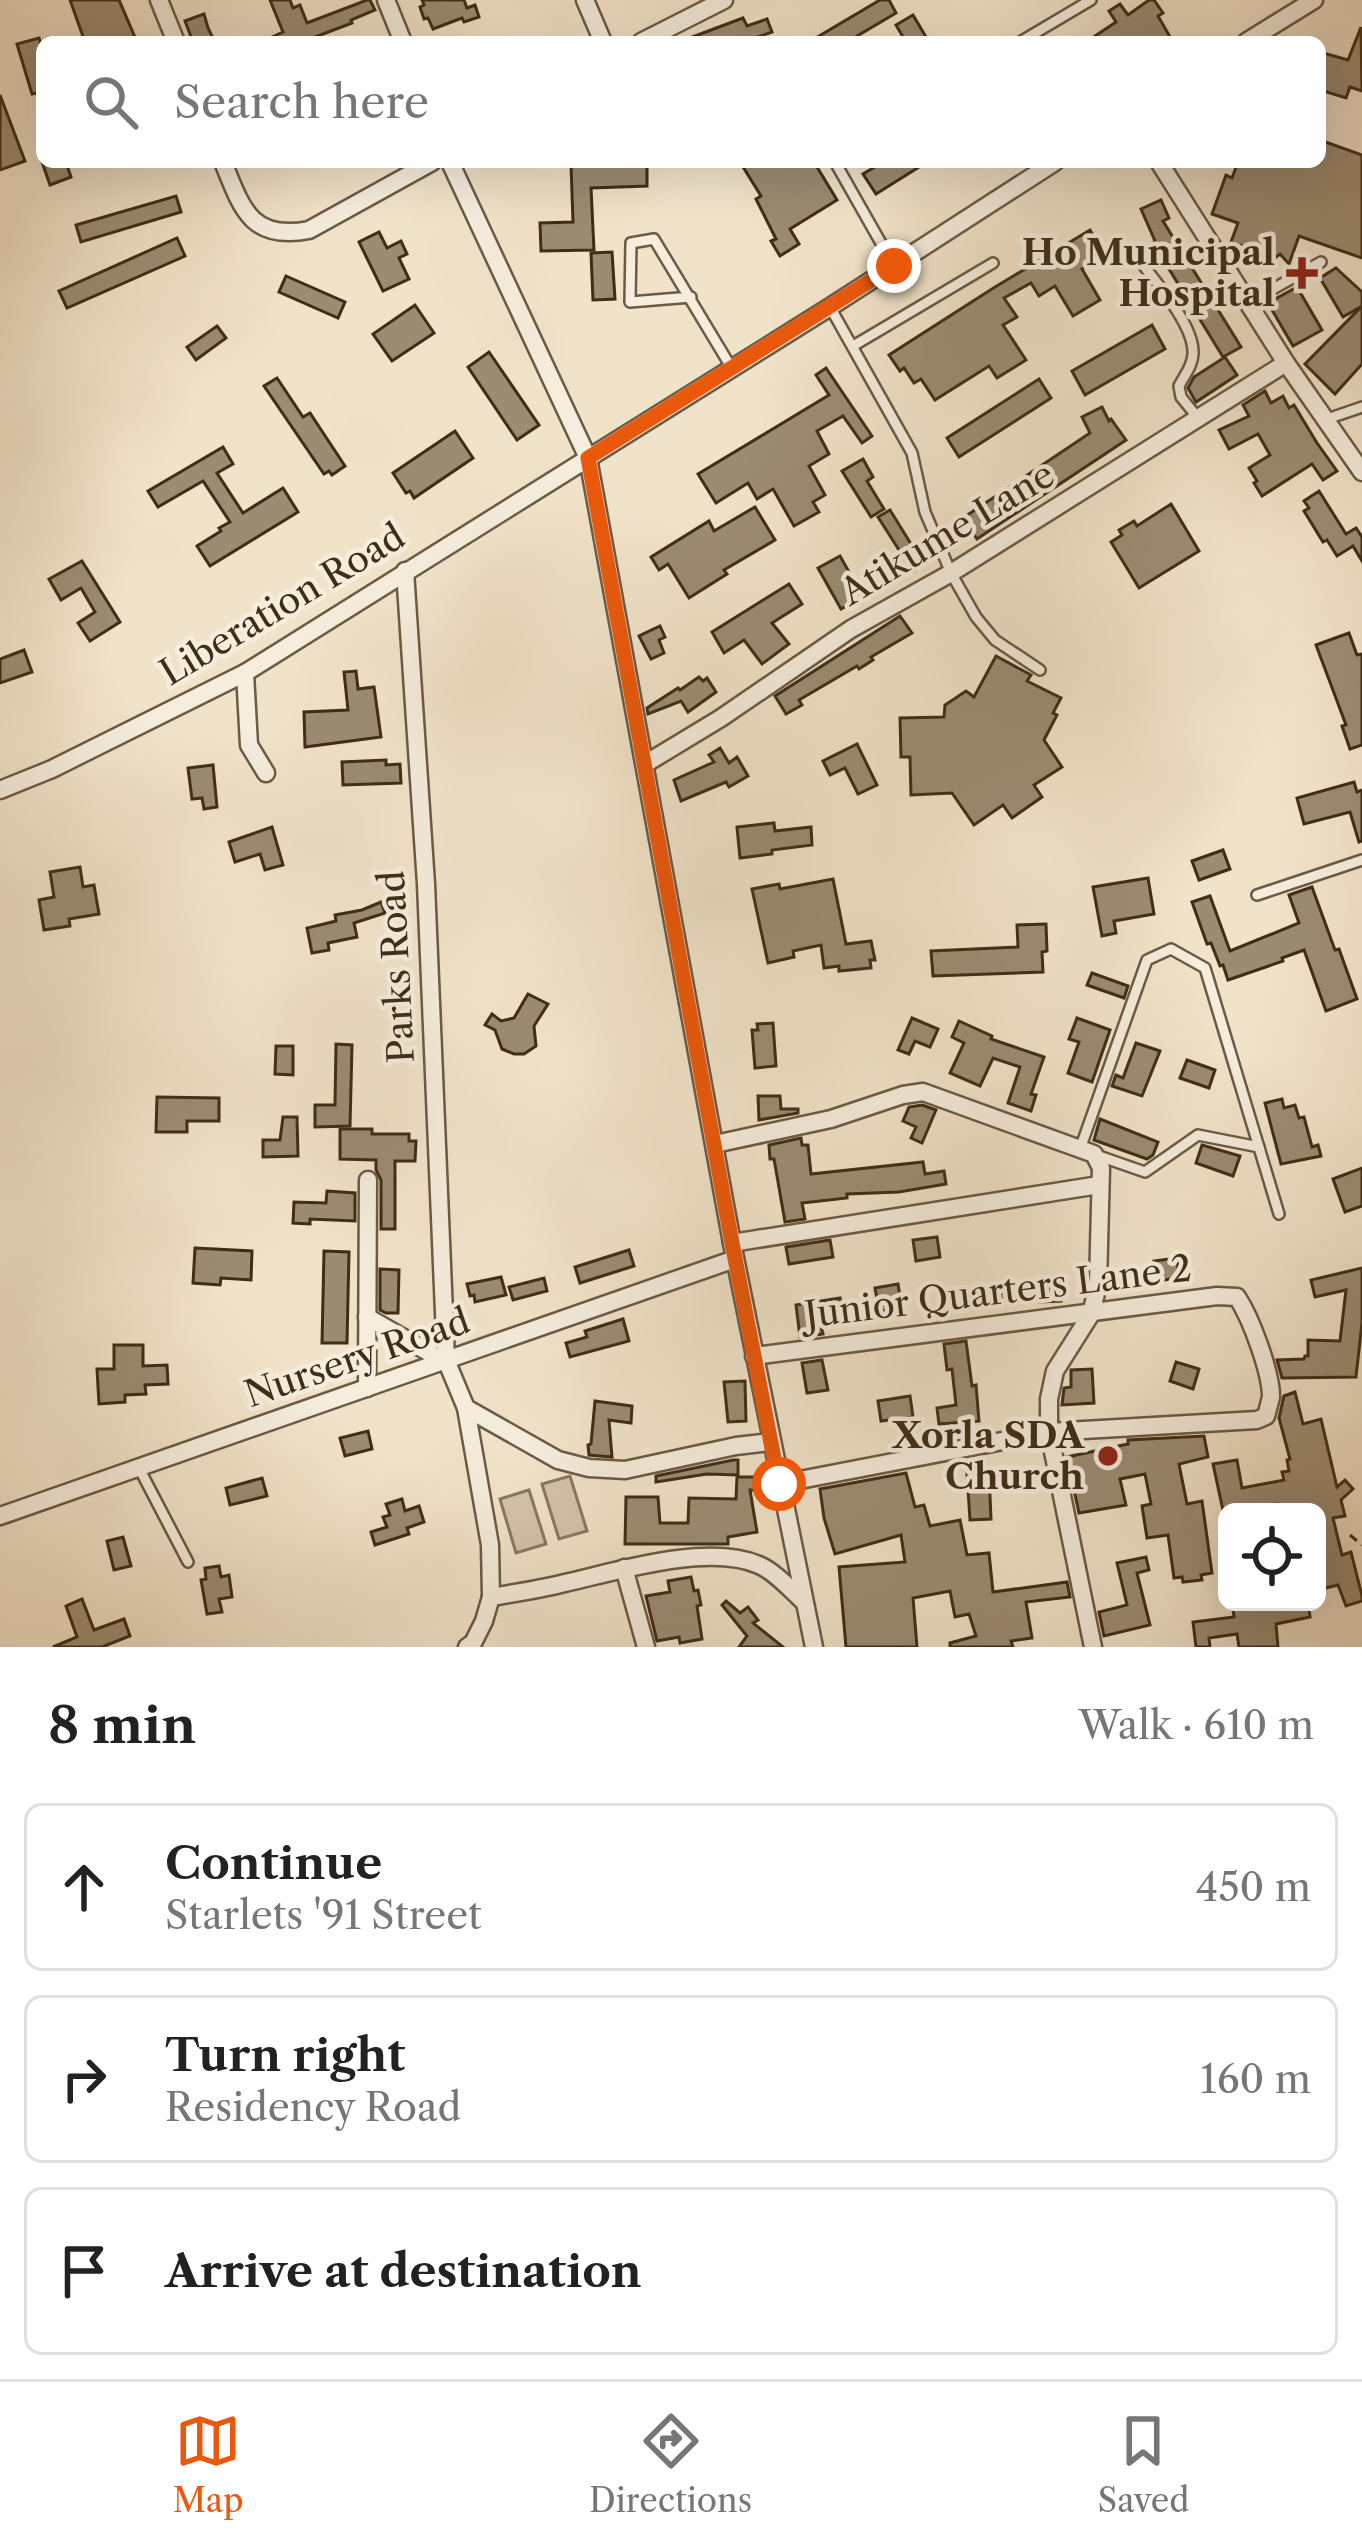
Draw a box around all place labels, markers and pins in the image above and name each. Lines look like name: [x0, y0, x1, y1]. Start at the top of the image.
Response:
place label: Ho Municipal Hospital: [1022, 230, 1275, 315]
marker: Ho Municipal Hospital: [1286, 257, 1318, 289]
place label: Xorla SDA Church: [891, 1413, 1085, 1498]
marker: Xorla SDA Church: [1095, 1443, 1121, 1469]

